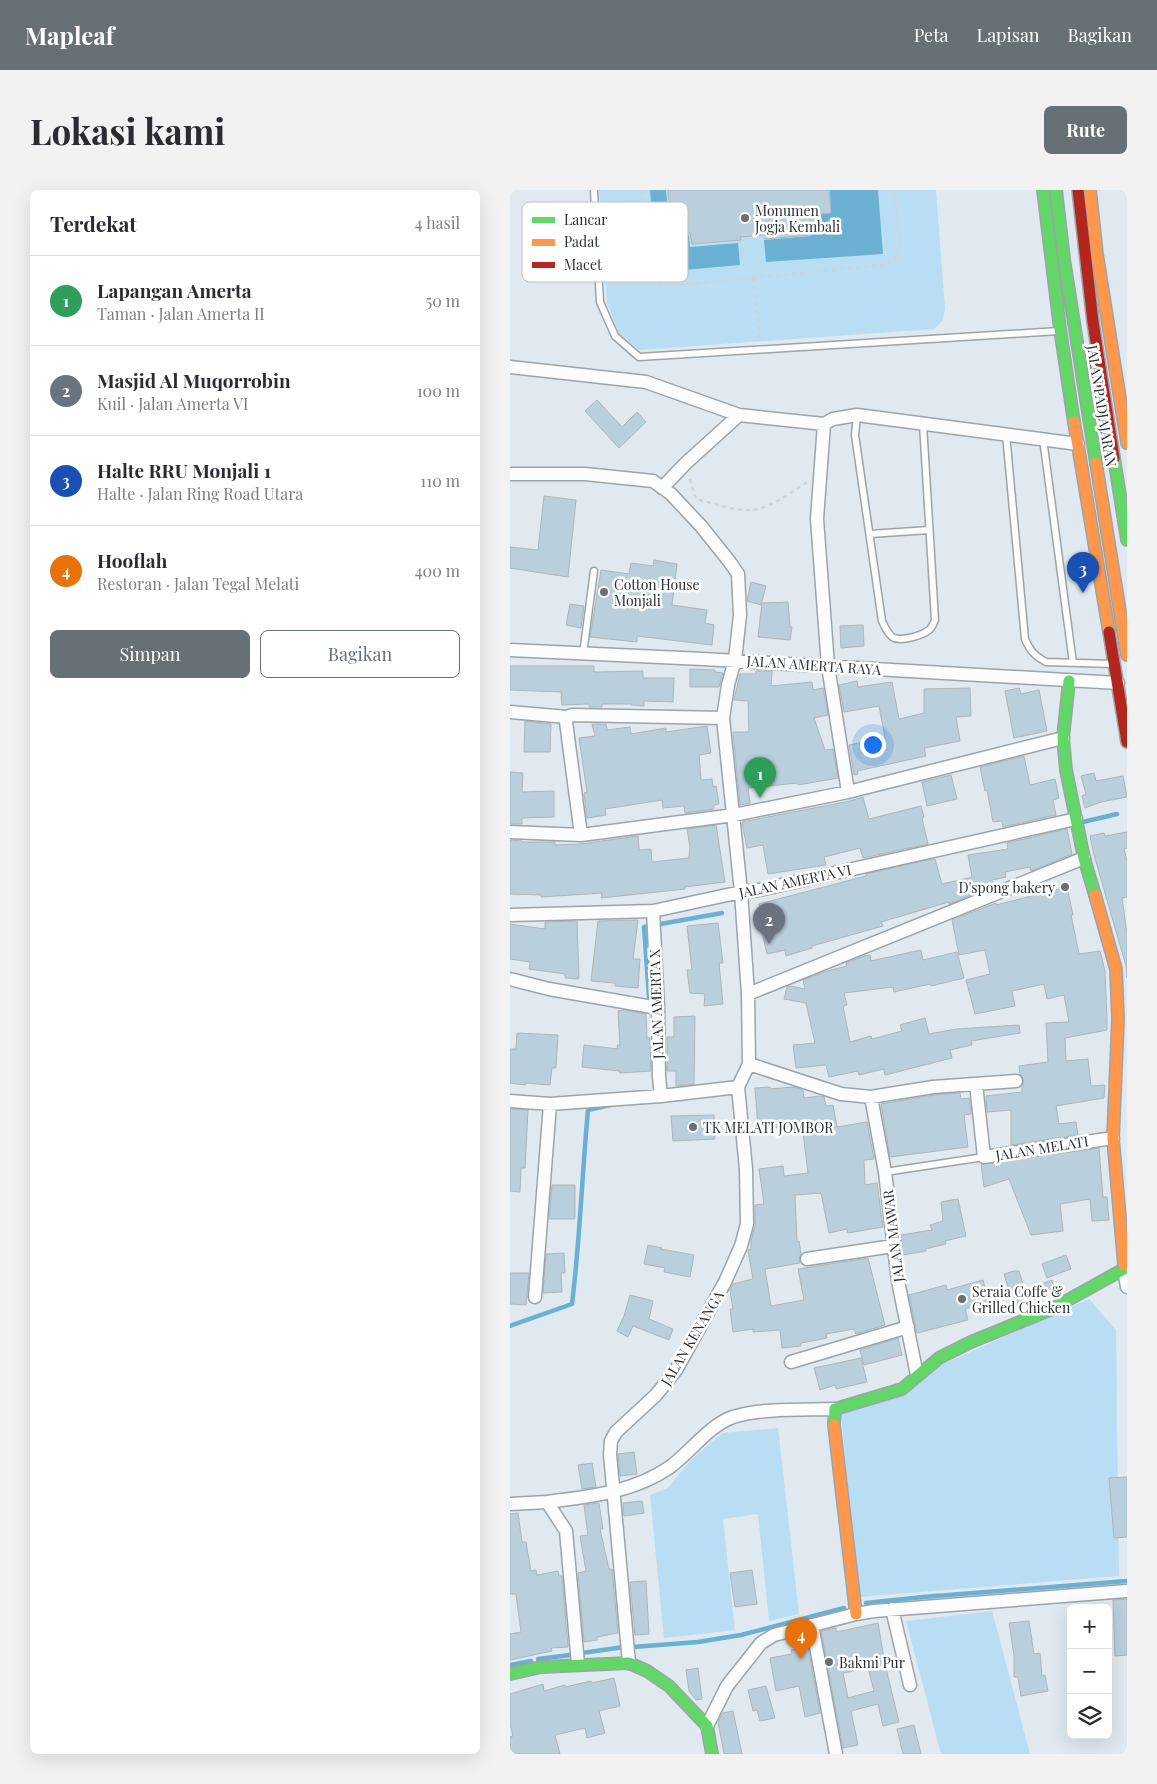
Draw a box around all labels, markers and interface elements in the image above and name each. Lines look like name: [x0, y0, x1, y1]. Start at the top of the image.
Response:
text: Mapleaf: [25, 19, 114, 51]
text: Peta: [914, 23, 949, 47]
text: Lapisan: [977, 23, 1040, 47]
text: Bagikan: [1068, 23, 1132, 47]
button: Rute: [1044, 106, 1127, 154]
text: Lokasi kami: [30, 107, 225, 154]
place label: Monumen Jogja Kembali: [754, 201, 840, 236]
legend: [522, 202, 688, 282]
text: Terdekat: [50, 209, 137, 237]
text: Lancar: [564, 210, 608, 229]
text: 4 hasil: [415, 212, 460, 233]
marker: Monumen Jogja Kembali: [739, 212, 751, 224]
text: Padat: [564, 232, 600, 251]
text: Macet: [564, 255, 603, 274]
text: Lapangan Amerta: [97, 277, 251, 303]
text: 1: [63, 290, 69, 311]
text: 50 m: [426, 290, 460, 311]
text: Taman · Jalan Amerta II: [97, 303, 265, 324]
street label: JALAN PADJAJARAN: [1083, 343, 1121, 468]
text: Masjid Al Muqorrobin: [97, 367, 291, 393]
text: 2: [62, 380, 70, 401]
text: 100 m: [417, 380, 460, 401]
text: Kuil · Jalan Amerta VI: [97, 393, 249, 414]
text: Halte RRU Monjali 1: [97, 457, 271, 483]
text: 3: [62, 470, 70, 491]
text: 110 m: [420, 470, 460, 491]
text: Halte · Jalan Ring Road Utara: [97, 483, 303, 504]
text: Hooflah: [97, 547, 167, 573]
pin: 3: [1067, 552, 1099, 593]
text: 4: [62, 560, 70, 581]
text: 400 m: [415, 560, 460, 581]
text: Restoran · Jalan Tegal Melati: [97, 573, 299, 594]
place label: Cotton House Monjali: [614, 575, 700, 610]
marker: Cotton House Monjali: [598, 586, 610, 598]
button: Simpan: [50, 630, 250, 678]
button: Bagikan: [260, 630, 460, 678]
street label: JALAN AMERTA RAYA: [745, 651, 882, 679]
your location: [860, 732, 886, 758]
pin: 1: [744, 757, 776, 798]
street label: JALAN AMERTA VI: [736, 860, 853, 902]
place label: D'spong bakery: [959, 878, 1055, 897]
marker: D'spong bakery: [1059, 881, 1071, 893]
pin: 2: [753, 903, 785, 944]
street label: JALAN AMERTA X: [645, 949, 667, 1060]
place label: TK MELATI JOMBOR: [703, 1118, 834, 1137]
marker: TK MELATI JOMBOR: [687, 1121, 699, 1133]
street label: JALAN MELATI: [993, 1131, 1090, 1165]
street label: JALAN MAWAR: [878, 1188, 908, 1284]
place label: Seraia Coffe & Grilled Chicken: [972, 1282, 1071, 1317]
street label: JALAN KENANGA: [656, 1287, 728, 1390]
marker: Seraia Coffe & Grilled Chicken: [956, 1293, 968, 1305]
map controls: [1067, 1604, 1112, 1739]
button: +: [1067, 1604, 1112, 1649]
pin: 4: [785, 1618, 817, 1659]
button: −: [1067, 1649, 1112, 1694]
place label: Bakmi Pur: [839, 1653, 906, 1672]
marker: Bakmi Pur: [823, 1656, 835, 1668]
button: layers: [1067, 1694, 1112, 1739]

